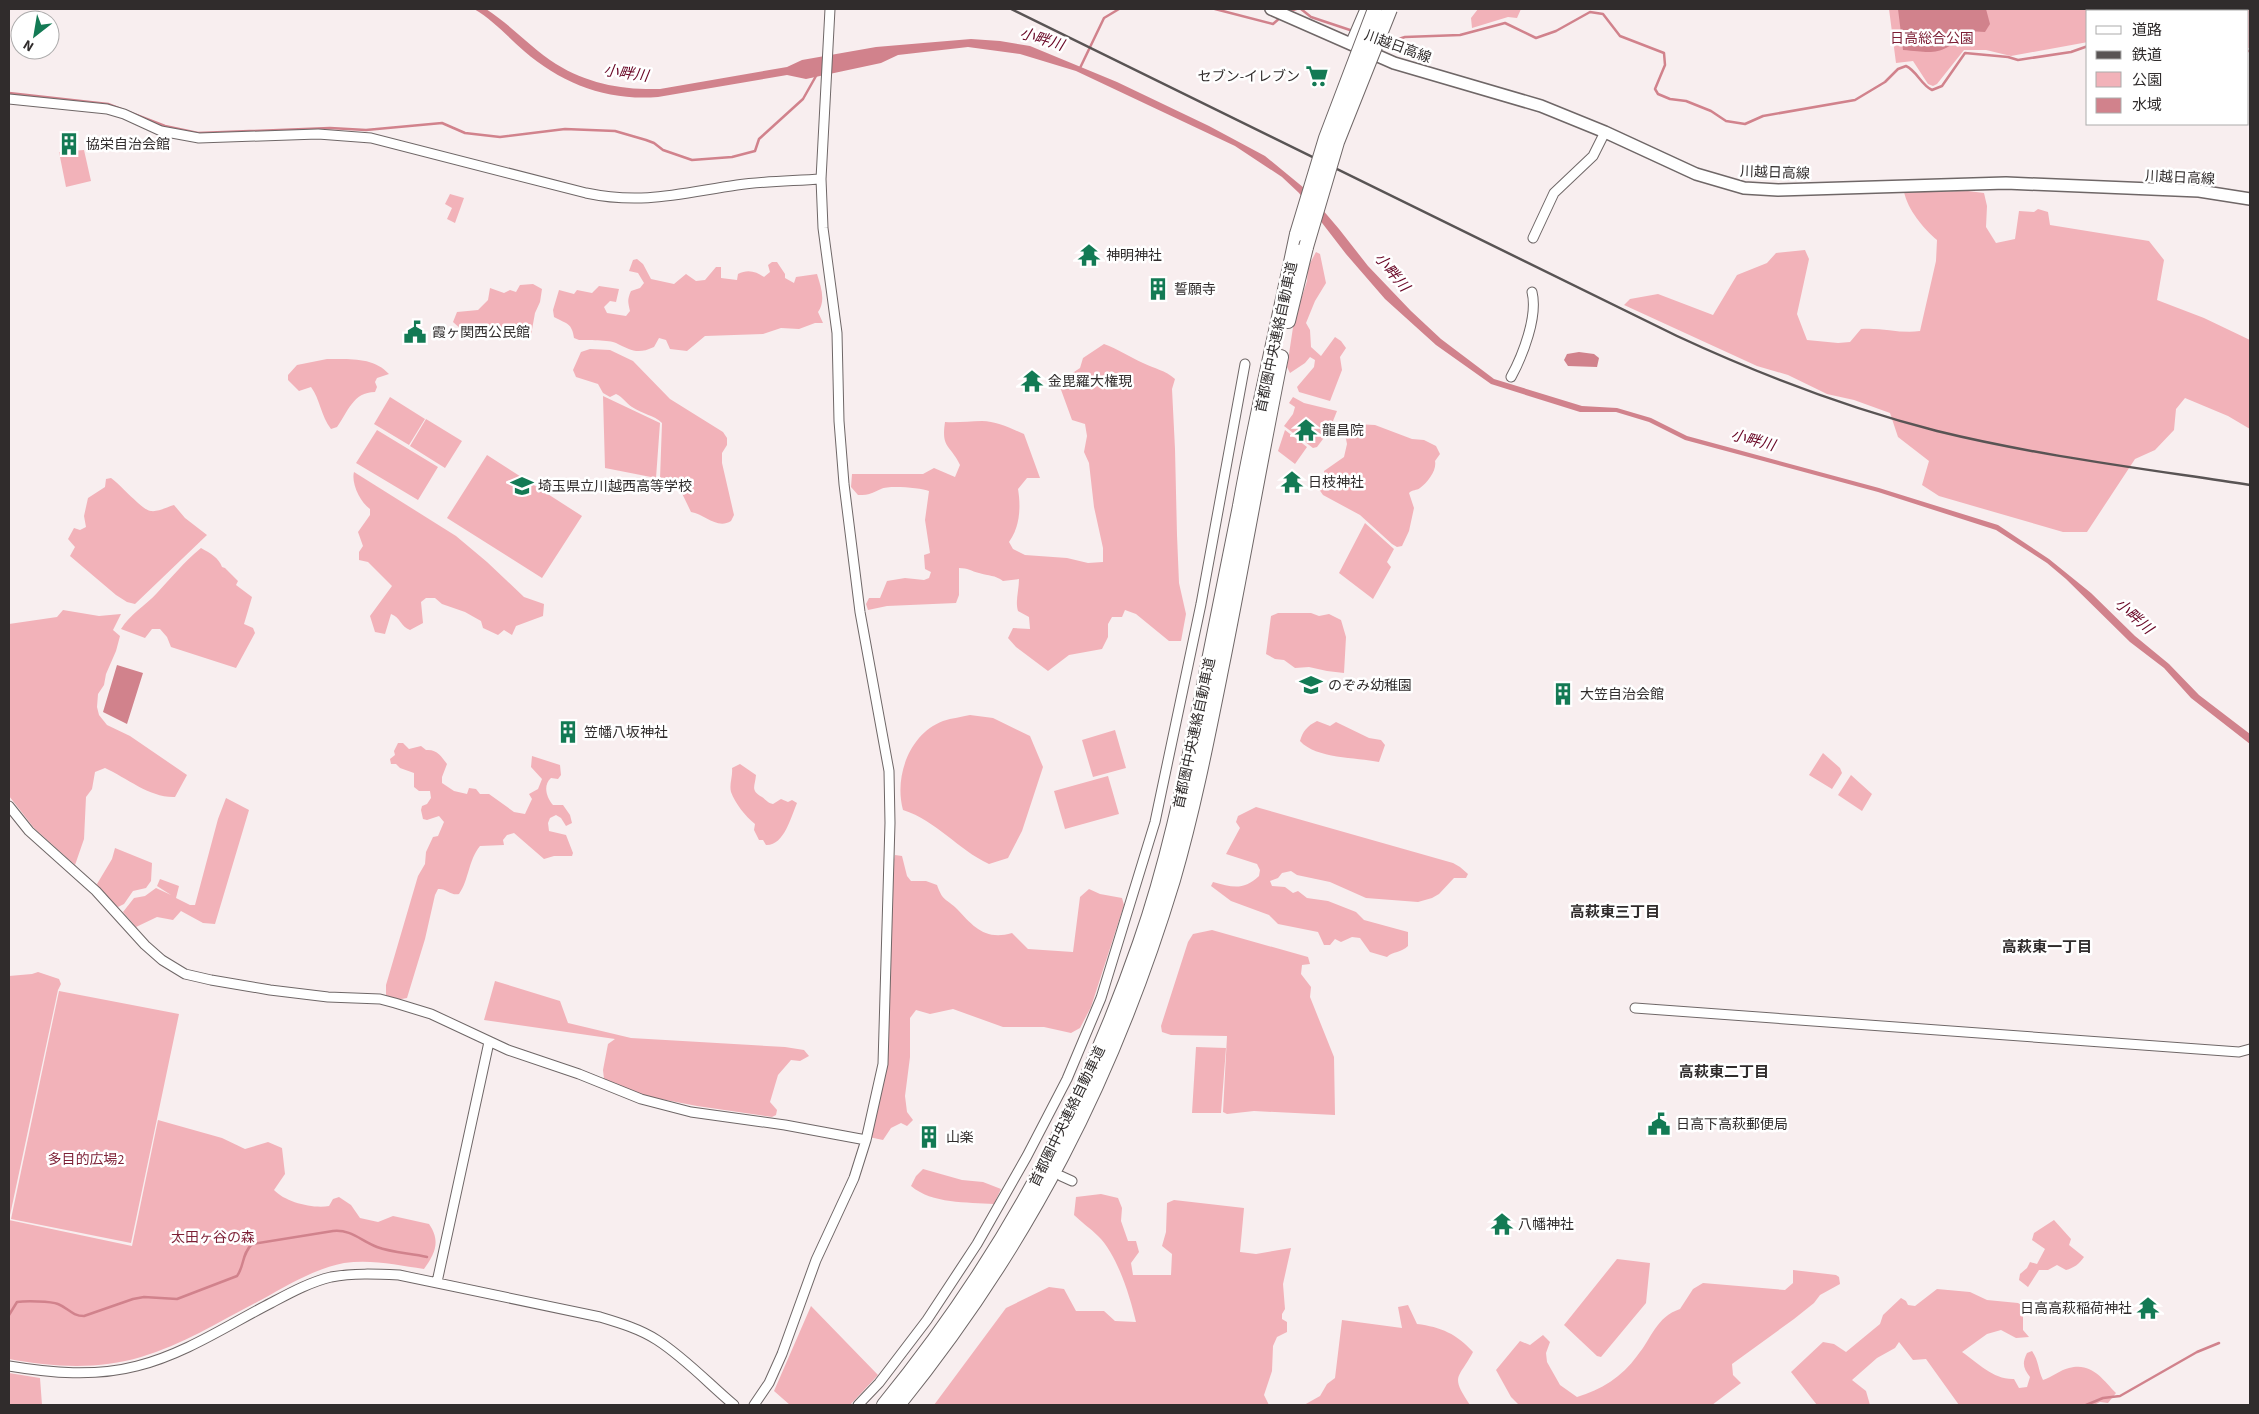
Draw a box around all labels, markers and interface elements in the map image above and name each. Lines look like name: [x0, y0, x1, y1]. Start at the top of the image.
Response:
north arrow: [10, 10, 60, 60]
legend: [2086, 10, 2249, 125]
text: 道路: [2132, 20, 2162, 41]
water label: 小畔川: [1017, 23, 1068, 57]
street label: 川越日高線: [1361, 26, 1434, 68]
park label: 日高総合公園: [1890, 29, 1974, 49]
text: N: [20, 34, 38, 56]
text: 鉄道: [2132, 45, 2162, 66]
water label: 小畔川: [602, 60, 652, 87]
supermarket icon: セブン-イレブン: [1304, 63, 1330, 89]
place label: セブン-イレブン: [1198, 67, 1300, 87]
text: 公園: [2132, 70, 2162, 91]
text: 水域: [2132, 95, 2162, 116]
building icon: 協栄自治会館: [56, 131, 82, 157]
place label: 協栄自治会館: [86, 135, 170, 155]
street label: 川越日高線: [1740, 162, 1810, 184]
street label: 川越日高線: [2144, 166, 2215, 190]
temple icon: 神明神社: [1076, 242, 1102, 268]
place label: 神明神社: [1106, 246, 1162, 266]
water label: 小畔川: [1369, 248, 1415, 298]
street label: 首都圏中央連絡自動車道: [1251, 260, 1303, 415]
building icon: 誓願寺: [1145, 276, 1171, 302]
place label: 誓願寺: [1174, 280, 1216, 300]
public building icon: 霞ヶ関西公民館: [402, 319, 428, 345]
place label: 霞ヶ関西公民館: [432, 323, 530, 343]
temple icon: 金毘羅大権現: [1019, 368, 1045, 394]
place label: 金毘羅大権現: [1048, 372, 1132, 392]
temple icon: 龍昌院: [1293, 417, 1319, 443]
place label: 龍昌院: [1322, 421, 1364, 441]
water label: 小畔川: [1728, 425, 1779, 457]
temple icon: 日枝神社: [1279, 469, 1305, 495]
school or university icon: 埼玉県立川越西高等学校: [509, 473, 535, 499]
place label: 日枝神社: [1308, 473, 1364, 493]
place label: 埼玉県立川越西高等学校: [538, 477, 692, 497]
water label: 小畔川: [2110, 594, 2159, 641]
street label: 首都圏中央連絡自動車道: [1169, 656, 1221, 811]
school or university icon: のぞみ幼稚園: [1298, 672, 1324, 698]
place label: のぞみ幼稚園: [1328, 676, 1412, 696]
building icon: 大笠自治会館: [1550, 681, 1576, 707]
place label: 大笠自治会館: [1580, 685, 1664, 705]
building icon: 笠幡八坂神社: [555, 719, 581, 745]
place label: 笠幡八坂神社: [584, 723, 668, 743]
district label: 高萩東三丁目: [1570, 902, 1660, 923]
district label: 高萩東一丁目: [2002, 937, 2092, 958]
street label: 首都圏中央連絡自動車道: [1025, 1043, 1111, 1190]
district label: 高萩東二丁目: [1679, 1062, 1769, 1083]
public building icon: 日高下高萩郵便局: [1646, 1111, 1672, 1137]
place label: 日高下高萩郵便局: [1676, 1115, 1788, 1135]
building icon: 山楽: [916, 1124, 942, 1150]
place label: 山楽: [946, 1128, 974, 1148]
park label: 多目的広場2: [48, 1150, 125, 1170]
temple icon: 八幡神社: [1489, 1211, 1515, 1237]
place label: 八幡神社: [1518, 1215, 1574, 1235]
park label: 太田ヶ谷の森: [171, 1228, 255, 1248]
temple icon: 日高高萩稲荷神社: [2135, 1295, 2161, 1321]
place label: 日高高萩稲荷神社: [2020, 1299, 2132, 1319]

